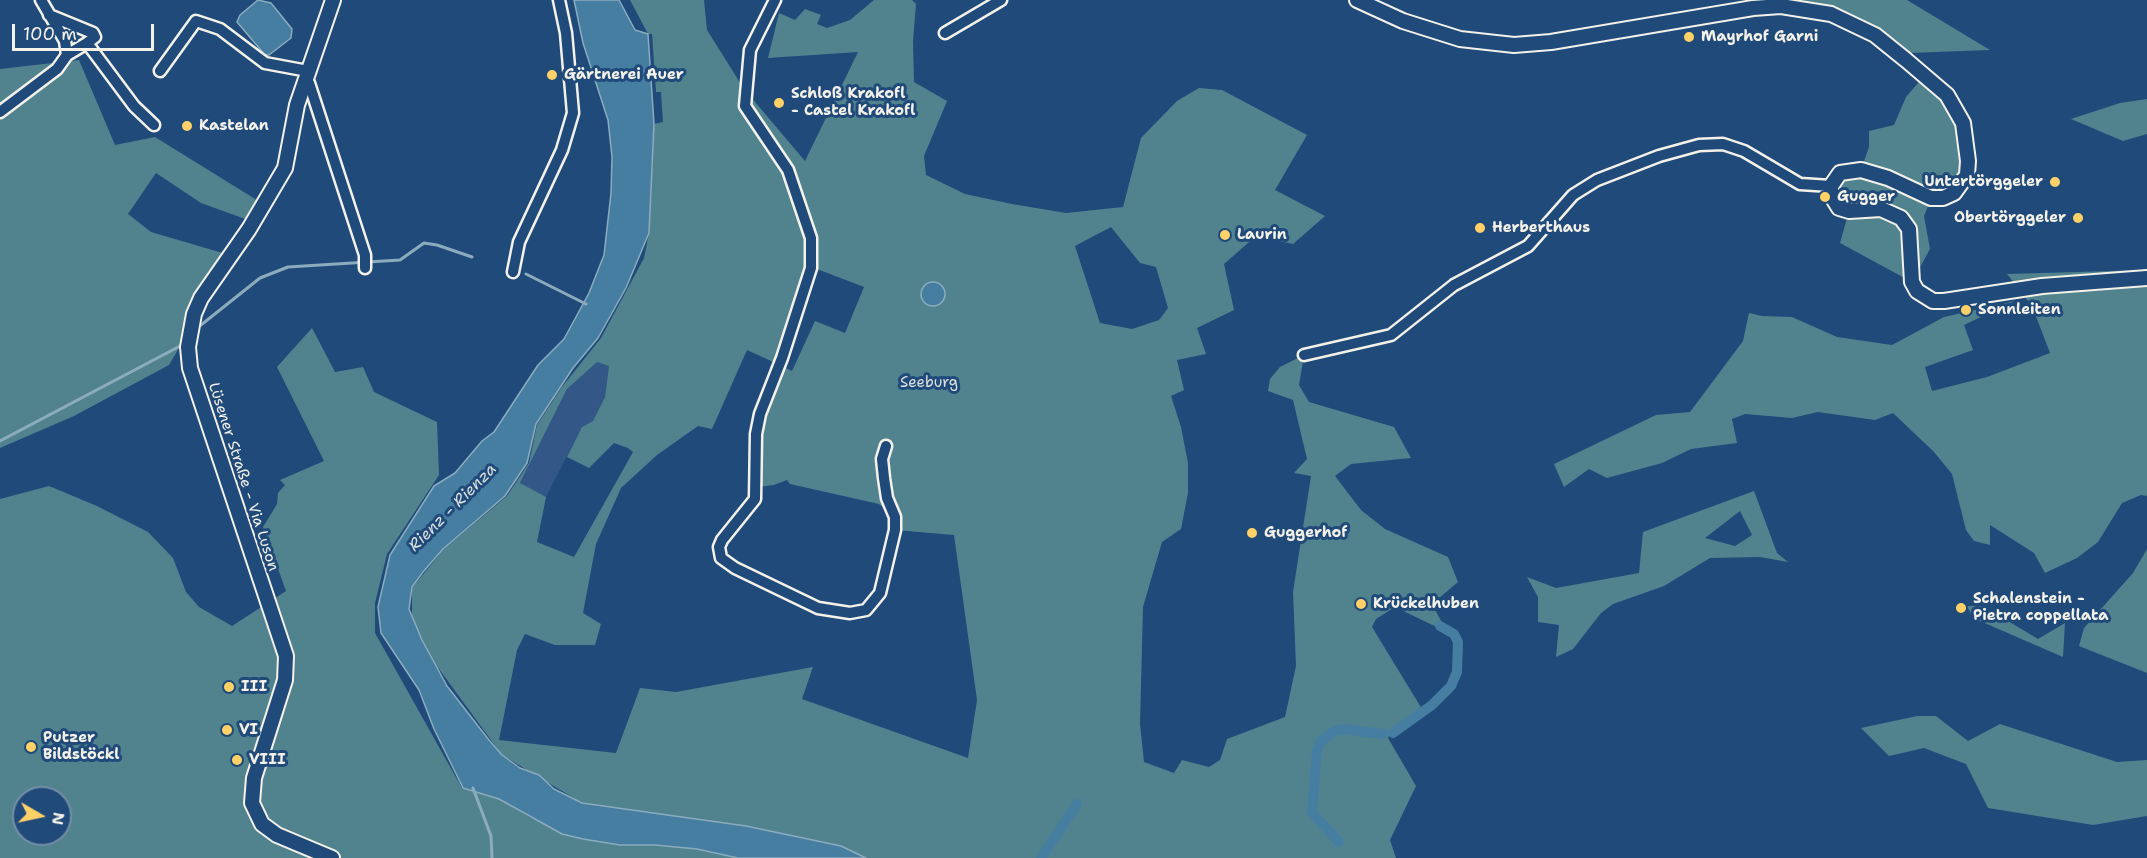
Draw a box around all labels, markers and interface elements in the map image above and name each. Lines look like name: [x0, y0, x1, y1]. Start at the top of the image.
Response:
scale bar: [15, 12, 158, 50]
text: 100 m: [23, 22, 77, 46]
place label: Mayrhof Garni: [1701, 28, 1818, 46]
marker: Mayrhof Garni: [1682, 30, 1696, 44]
place label: Gärtnerei Auer: [564, 66, 684, 84]
marker: Gärtnerei Auer: [545, 68, 559, 82]
place label: Schloß Krakofl - Castel Krakofl: [791, 85, 915, 120]
marker: Schloß Krakofl - Castel Krakofl: [772, 96, 786, 110]
place label: Kastelan: [199, 117, 269, 135]
marker: Kastelan: [180, 119, 194, 133]
place label: Untertörggeler: [1924, 173, 2043, 191]
marker: Untertörggeler: [2048, 175, 2062, 189]
place label: Gugger: [1837, 188, 1895, 206]
marker: Gugger: [1818, 190, 1832, 204]
place label: Obertörggeler: [1954, 209, 2066, 227]
marker: Obertörggeler: [2071, 211, 2085, 225]
place label: Herberthaus: [1492, 219, 1590, 237]
marker: Herberthaus: [1473, 221, 1487, 235]
place label: Laurin: [1237, 226, 1287, 244]
marker: Laurin: [1218, 228, 1232, 242]
place label: Sonnleiten: [1978, 301, 2061, 319]
marker: Sonnleiten: [1959, 303, 1973, 317]
park label: Seeburg: [900, 374, 958, 392]
street label: Lüsener Straße - Via Luson: [204, 380, 282, 574]
water label: Rienz - Rienza: [405, 460, 501, 556]
place label: Guggerhof: [1264, 524, 1347, 542]
marker: Guggerhof: [1245, 526, 1259, 540]
place label: Schalenstein - Pietra coppellata: [1973, 590, 2108, 625]
place label: Krückelhuben: [1373, 595, 1479, 613]
marker: Krückelhuben: [1354, 597, 1368, 611]
marker: Schalenstein - Pietra coppellata: [1954, 601, 1968, 615]
place label: III: [241, 678, 267, 696]
marker: III: [222, 680, 236, 694]
place label: VI: [239, 721, 258, 739]
marker: VI: [220, 723, 234, 737]
place label: Putzer Bildstöckl: [43, 729, 119, 764]
marker: Putzer Bildstöckl: [24, 740, 38, 754]
place label: VIII: [249, 751, 286, 769]
marker: VIII: [230, 753, 244, 767]
north arrow: [12, 786, 72, 846]
text: N: [47, 811, 70, 826]

